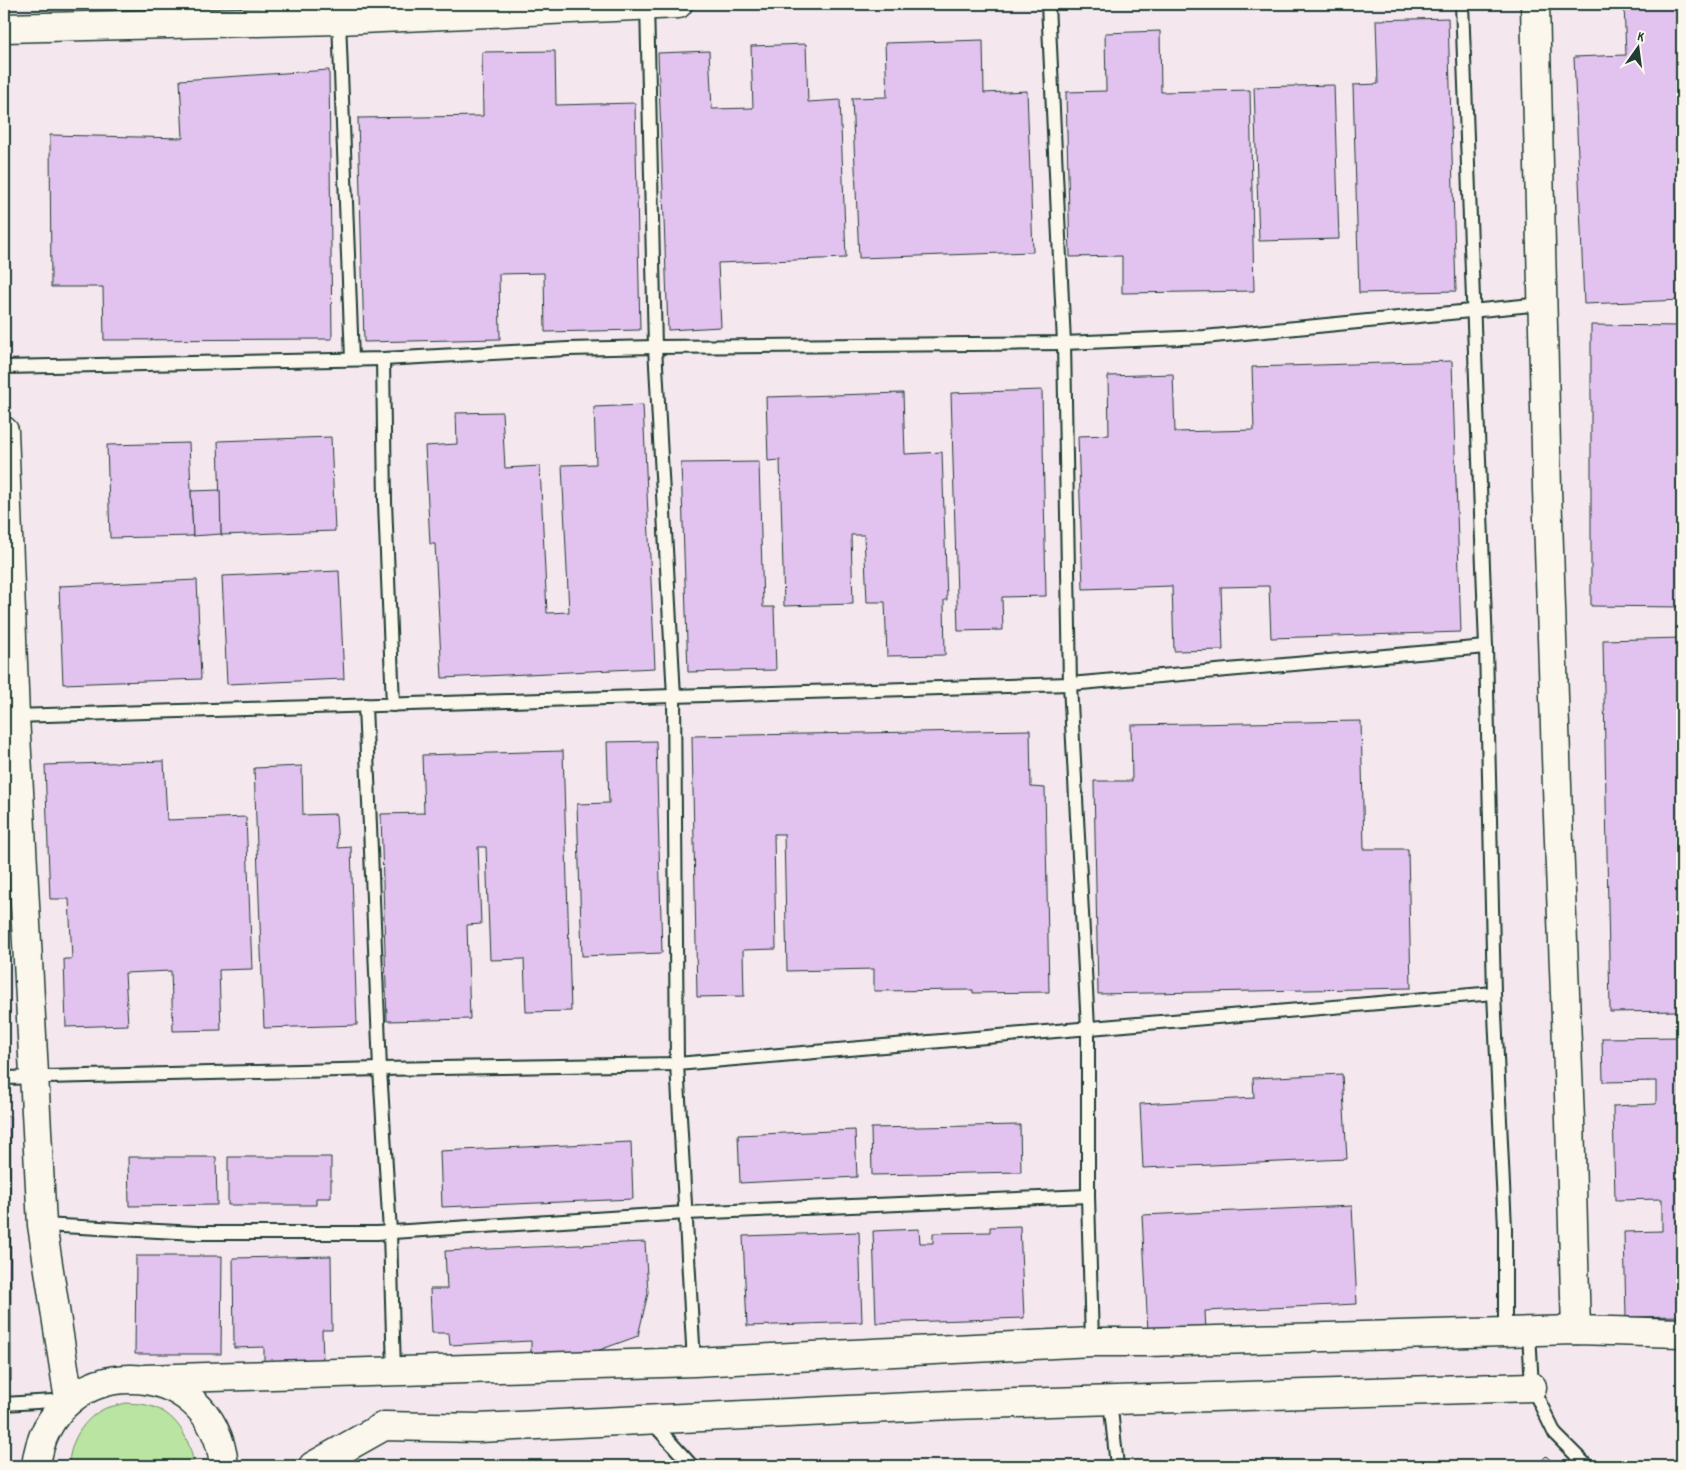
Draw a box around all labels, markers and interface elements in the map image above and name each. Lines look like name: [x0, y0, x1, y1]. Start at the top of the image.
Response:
north arrow: [1614, 22, 1664, 72]
text: K: [1635, 27, 1647, 48]

